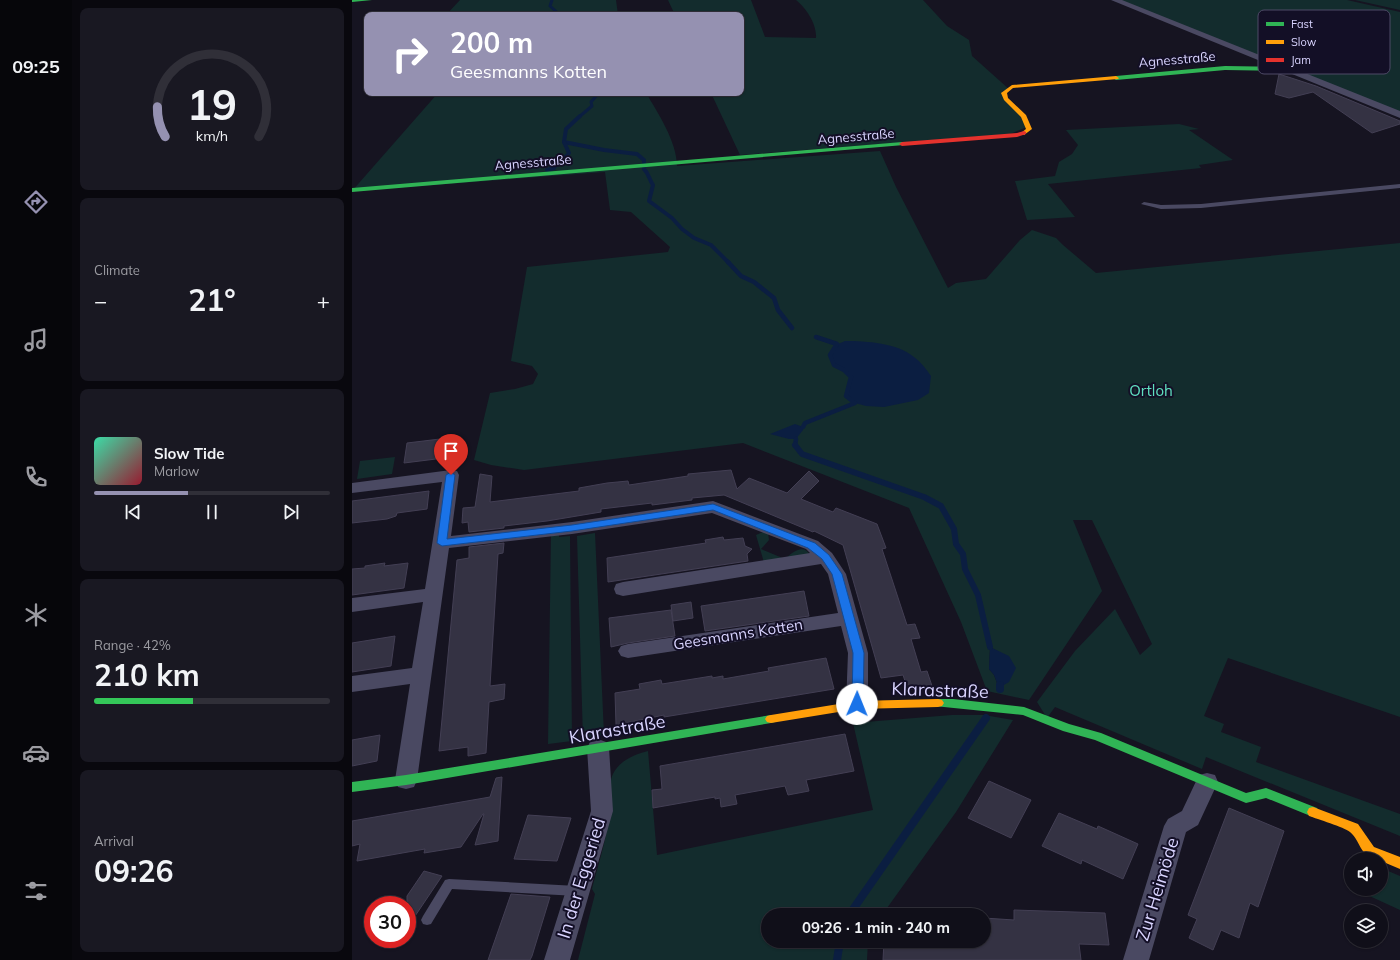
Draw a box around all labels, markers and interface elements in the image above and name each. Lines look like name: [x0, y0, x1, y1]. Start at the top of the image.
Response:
legend: [1258, 10, 1390, 74]
text: Fast: [1291, 17, 1313, 31]
text: 200 m: [450, 25, 533, 60]
icon: right: [384, 28, 436, 80]
text: Slow: [1291, 35, 1317, 49]
street label: Agnesstraße: [1138, 48, 1216, 70]
text: Jam: [1291, 53, 1311, 67]
text: 09:25: [12, 55, 60, 78]
text: Geesmanns Kotten: [450, 60, 607, 83]
text: 19: [187, 78, 237, 130]
street label: Agnesstraße: [817, 125, 895, 147]
text: km/h: [196, 127, 228, 145]
street label: Agnesstraße: [494, 151, 572, 173]
icon: directions: [22, 188, 50, 216]
text: Climate: [94, 262, 140, 278]
text: 21°: [188, 281, 236, 319]
text: −: [94, 287, 107, 315]
text: +: [317, 287, 330, 315]
icon: music: [22, 326, 50, 354]
park label: Ortloh: [1129, 381, 1173, 400]
pin: [434, 434, 468, 475]
icon: arrive: [440, 440, 462, 462]
text: Slow Tide: [154, 444, 224, 463]
icon: phone: [22, 463, 50, 491]
text: Marlow: [154, 463, 199, 479]
icon: previous: [122, 501, 144, 523]
icon: pause: [201, 501, 223, 523]
icon: next: [280, 501, 302, 523]
icon: climate: [22, 601, 50, 629]
street label: Geesmanns Kotten: [672, 614, 804, 654]
text: Range · 42%: [94, 637, 171, 653]
text: 210 km: [94, 656, 200, 694]
street label: Klarastraße: [891, 677, 989, 703]
position arrow: [836, 683, 878, 725]
street label: Klarastraße: [567, 709, 667, 749]
icon: car: [22, 739, 50, 767]
street label: In der Eggeried: [552, 815, 610, 941]
text: Arrival: [94, 833, 134, 849]
street label: Zur Heimöde: [1130, 835, 1184, 943]
text: 09:26: [94, 852, 173, 890]
map controls: [1344, 852, 1388, 948]
button: sound: [1344, 852, 1388, 896]
icon: filters: [22, 877, 50, 905]
speed limit sign: 30: [364, 896, 416, 948]
button: layers: [1344, 904, 1388, 948]
text: 09:26 · 1 min · 240 m: [802, 918, 950, 937]

